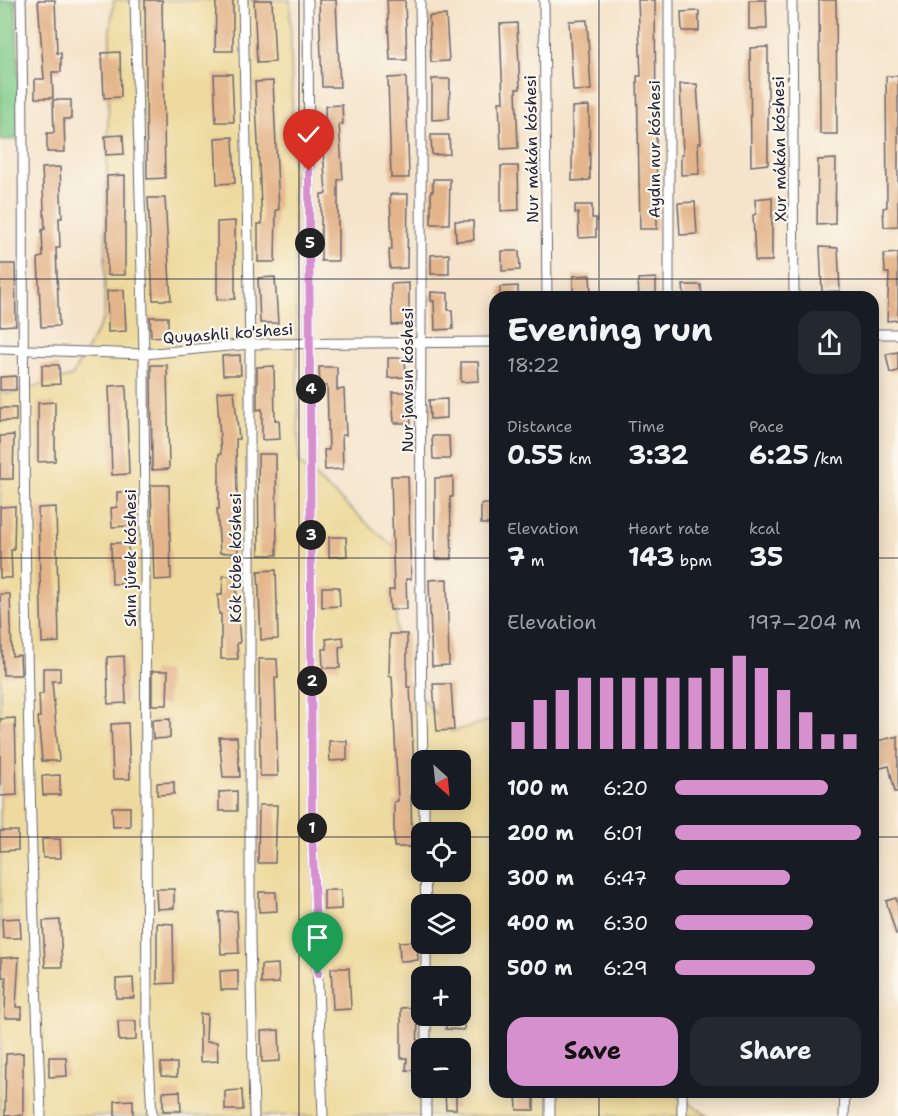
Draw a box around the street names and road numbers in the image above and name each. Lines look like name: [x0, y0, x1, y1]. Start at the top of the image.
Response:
street label: Nur mákán kóshesi: [520, 75, 543, 223]
street label: Xur mákán kóshesi: [768, 76, 791, 222]
street label: Aydın nur kóshesi: [644, 80, 665, 218]
street label: Nur jawsın kóshesi: [397, 307, 418, 453]
street label: Quyashli ko'shesi: [162, 318, 294, 349]
street label: Shın júrek kóshesi: [120, 489, 141, 627]
street label: Kók tóbe kóshesi: [225, 493, 246, 623]

